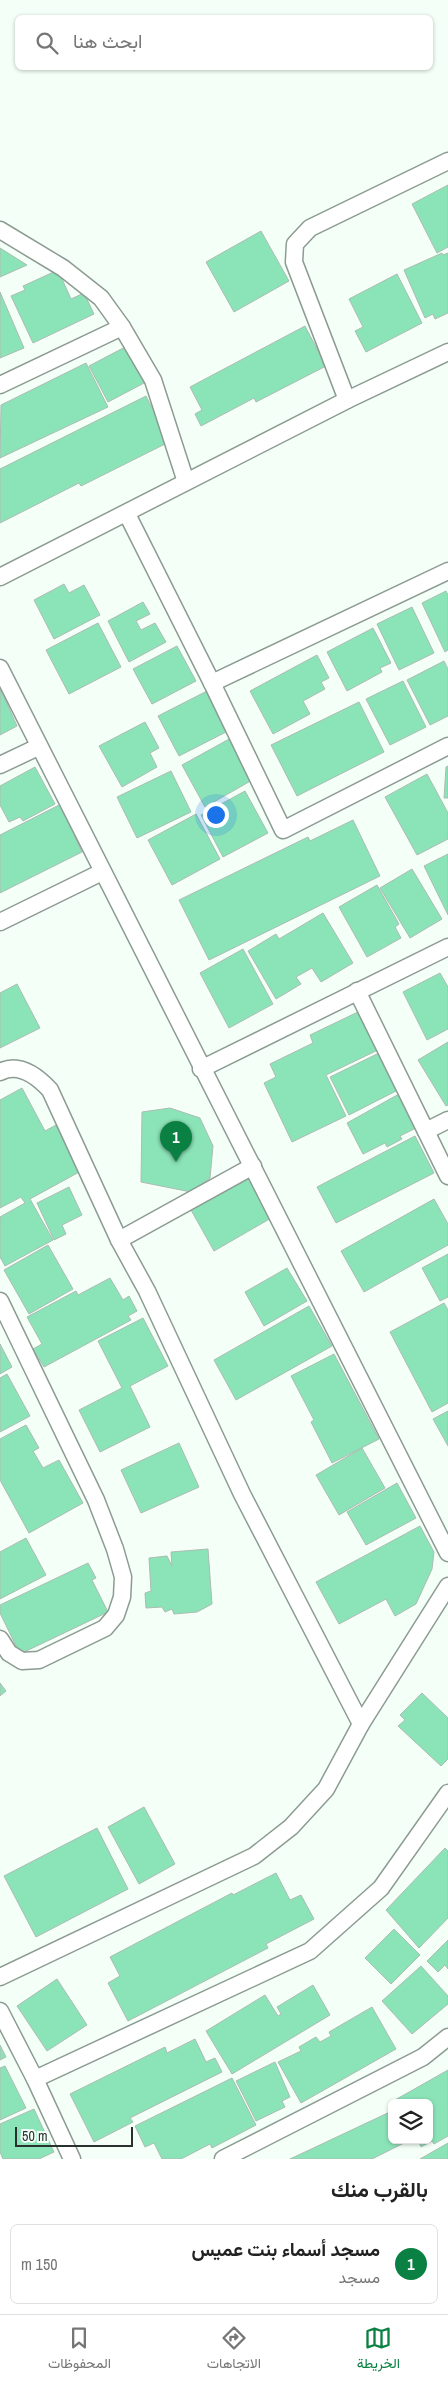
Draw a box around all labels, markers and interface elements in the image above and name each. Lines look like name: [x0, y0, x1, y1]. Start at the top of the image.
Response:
search box: [15, 15, 433, 70]
text: ابحث هنا: [73, 28, 143, 54]
icon: search: [33, 29, 61, 57]
your location: [203, 802, 229, 828]
pin: 1: [160, 1121, 192, 1162]
map controls: [388, 2099, 433, 2144]
button: layers: [388, 2099, 433, 2144]
scale bar: [15, 2124, 132, 2147]
text: 50 m: [22, 2127, 48, 2145]
text: بالقرب منك: [331, 2175, 428, 2204]
text: مسجد أسماء بنت عميس: [191, 2236, 380, 2262]
text: 150 m: [21, 2253, 57, 2275]
text: 1: [407, 2253, 415, 2275]
text: مسجد: [339, 2266, 380, 2288]
tab: المحفوظات: [48, 2324, 111, 2376]
tab: الاتجاهات: [207, 2324, 261, 2376]
tab: الخريطة: [357, 2324, 400, 2376]

